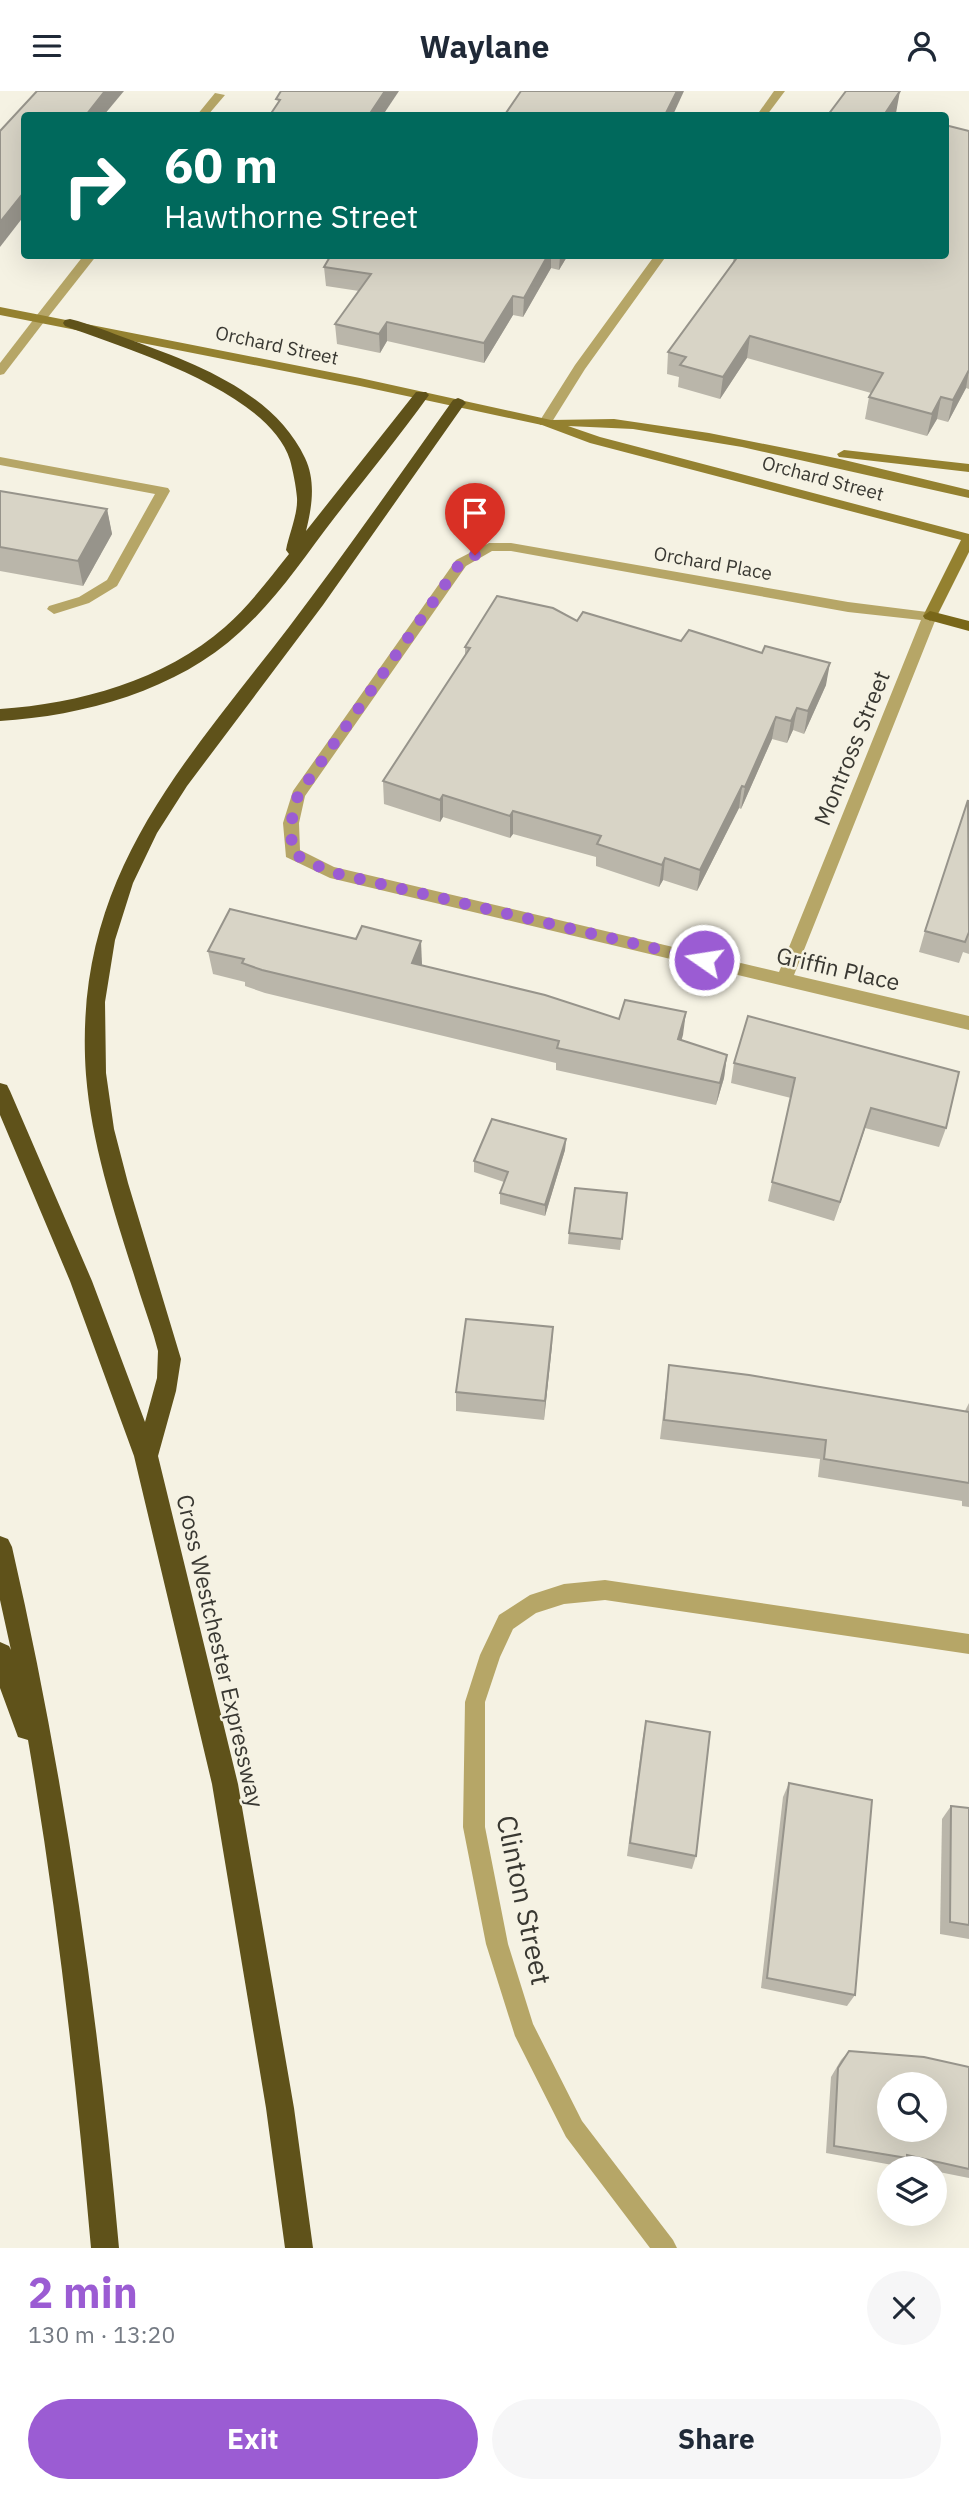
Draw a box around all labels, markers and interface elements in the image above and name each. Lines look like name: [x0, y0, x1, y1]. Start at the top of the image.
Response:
text: Waylane: [419, 25, 550, 67]
icon: menu: [28, 27, 66, 65]
icon: person: [903, 27, 941, 65]
text: 60 m: [164, 133, 278, 196]
icon: right: [49, 140, 140, 231]
text: Hawthorne Street: [164, 195, 418, 237]
street label: Orchard Street: [213, 320, 341, 370]
street label: Orchard Street: [759, 450, 887, 506]
pin: [445, 483, 505, 555]
icon: arrive: [456, 494, 494, 532]
street label: Orchard Place: [652, 541, 774, 585]
street label: Montross Street: [806, 666, 896, 830]
position arrow: [667, 923, 741, 997]
street label: Griffin Place: [774, 939, 903, 997]
street label: Cross Westchester Expressway: [170, 1491, 272, 1811]
street label: Clinton Street: [488, 1812, 561, 1988]
map controls: [877, 2072, 947, 2226]
button: search: [877, 2072, 947, 2142]
button: layers: [877, 2156, 947, 2226]
text: 2 min: [28, 2265, 138, 2320]
button: close: [867, 2271, 941, 2345]
text: 130 m · 13:20: [28, 2319, 175, 2349]
button: Exit: [28, 2399, 478, 2479]
button: Share: [492, 2399, 941, 2479]

